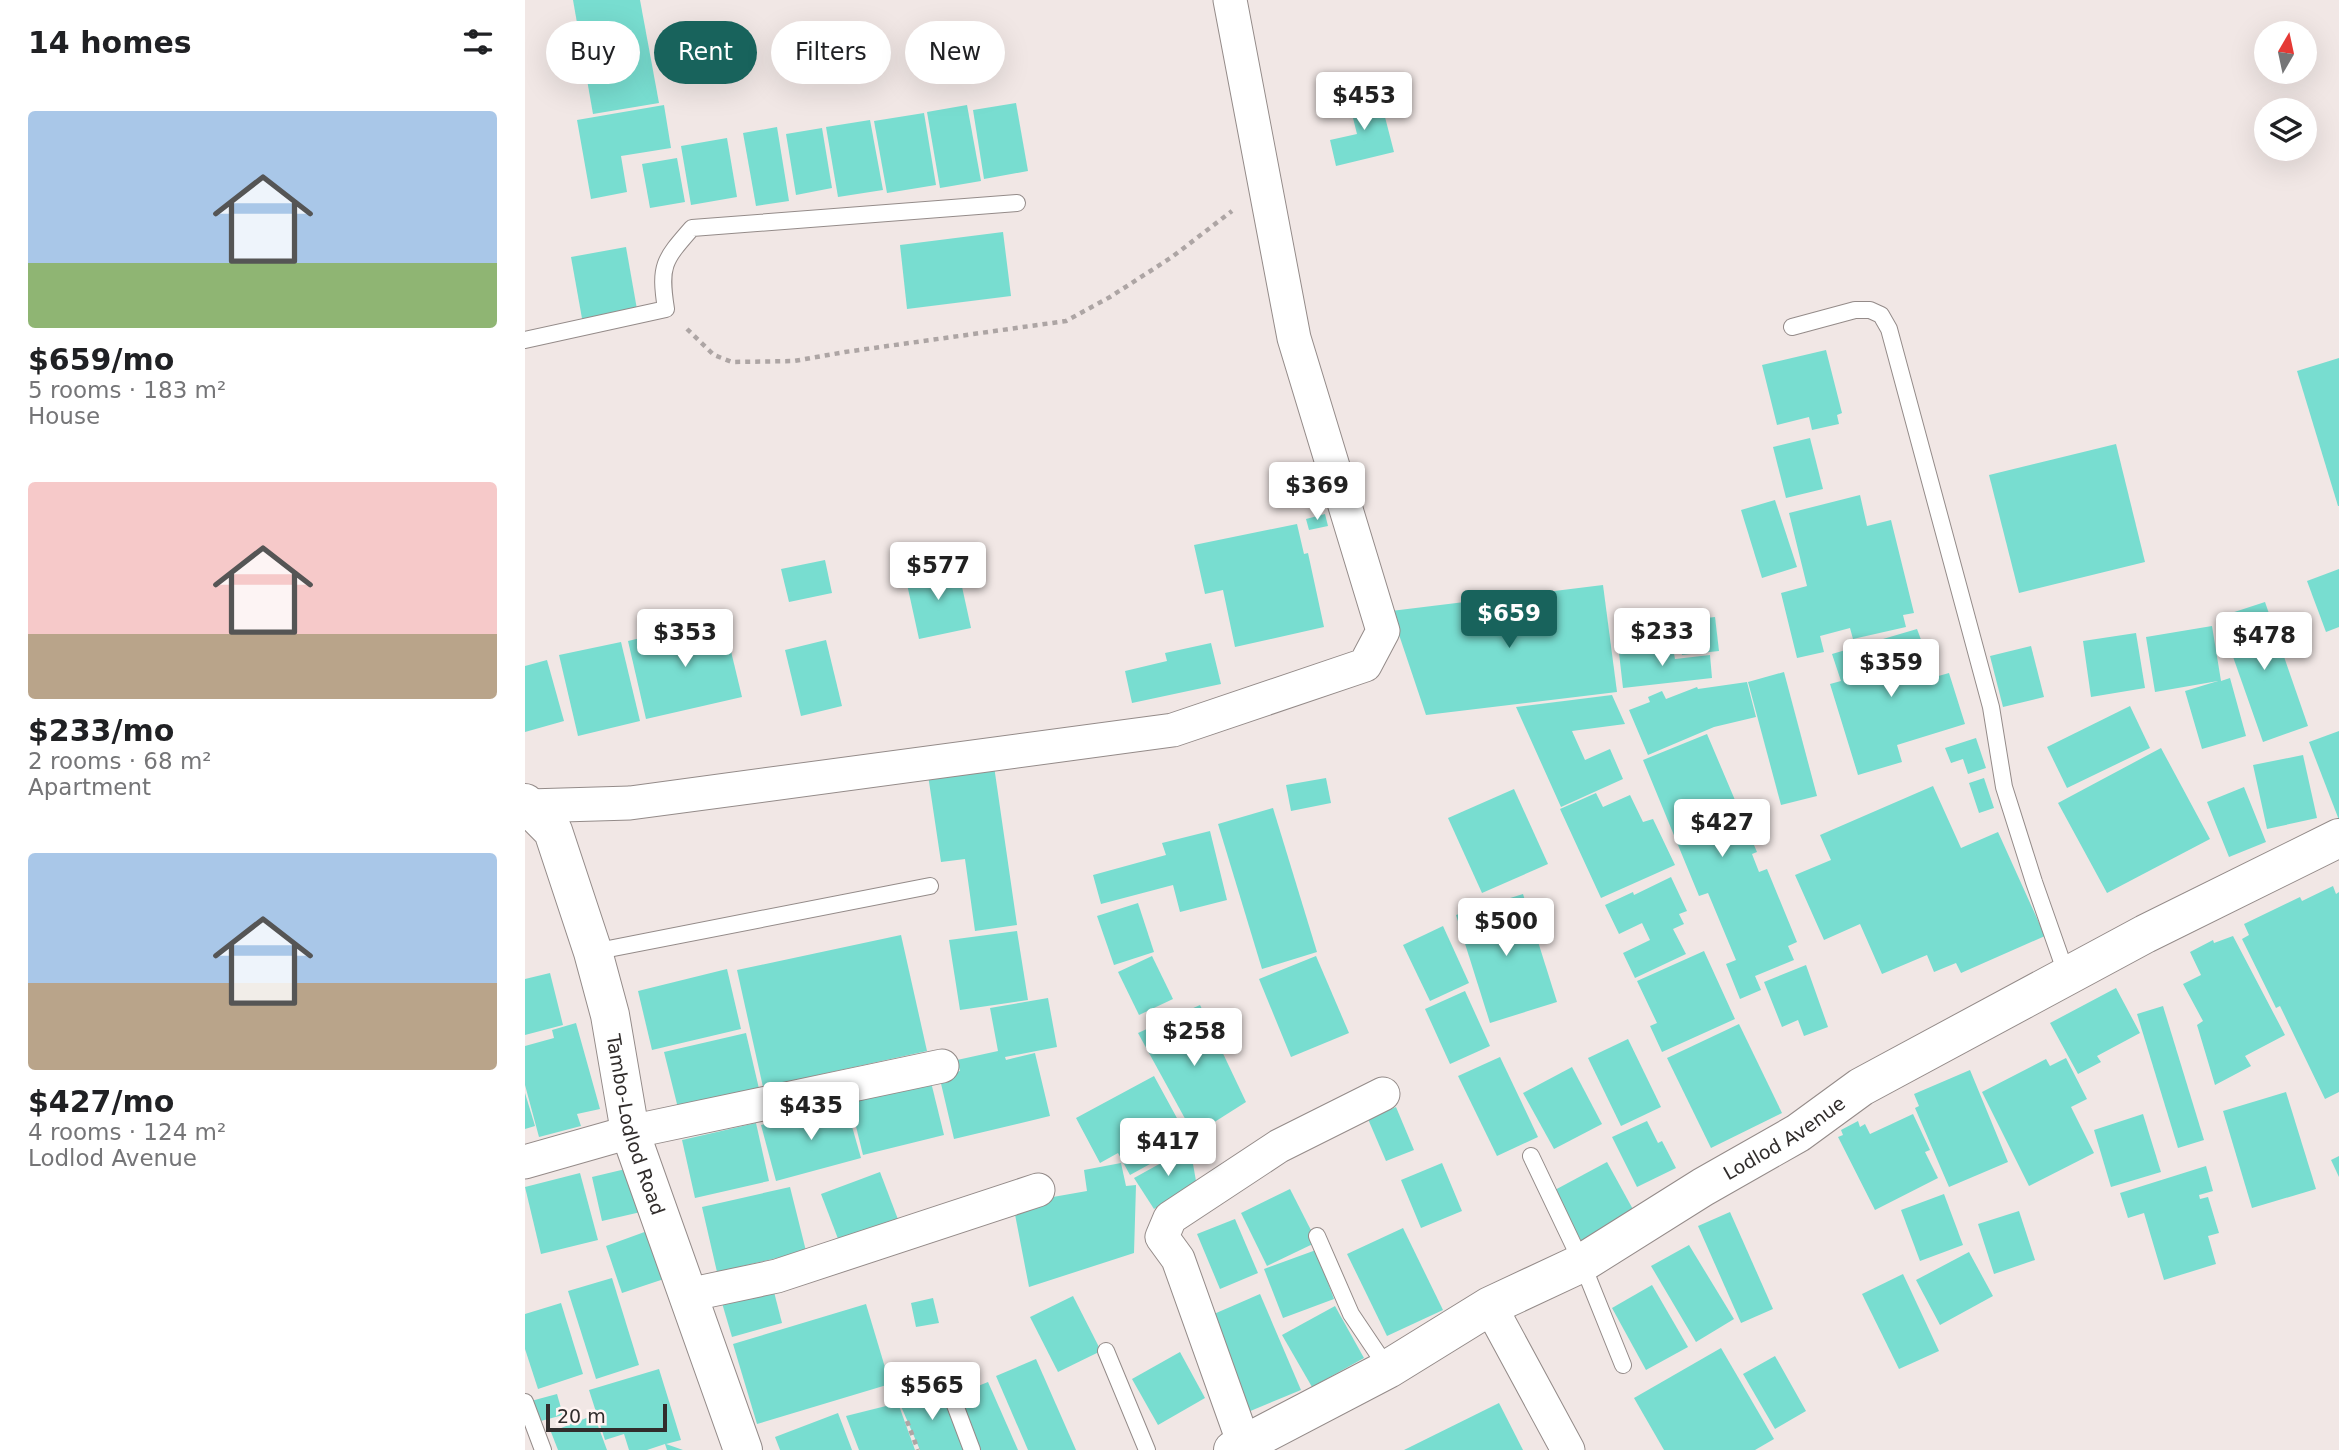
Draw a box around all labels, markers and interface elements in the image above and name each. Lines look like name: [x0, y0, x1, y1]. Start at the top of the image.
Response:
chip: Buy: [546, 21, 640, 84]
chip: Rent: [654, 21, 757, 84]
chip: Filters: [771, 21, 891, 84]
chip: New: [905, 21, 1005, 84]
north arrow: [2254, 21, 2317, 84]
map controls: [2254, 21, 2317, 161]
icon: filters: [459, 23, 497, 61]
text: 14 homes: [28, 25, 192, 60]
pin: $453: [1323, 72, 1405, 132]
text: $453: [1332, 82, 1396, 108]
button: layers: [2254, 98, 2317, 161]
icon: home: [200, 156, 326, 282]
text: $659/mo: [28, 342, 174, 377]
text: 5 rooms · 183 m²: [28, 377, 226, 403]
text: House: [28, 403, 100, 429]
pin: $369: [1276, 462, 1358, 522]
text: $369: [1285, 472, 1349, 498]
icon: home: [200, 527, 326, 653]
pin: $577: [897, 542, 979, 602]
text: $577: [906, 552, 970, 578]
pin: $659: [1468, 590, 1550, 650]
text: $659: [1477, 600, 1541, 626]
pin: $233: [1621, 608, 1703, 668]
pin: $353: [644, 610, 726, 669]
pin: $478: [2223, 612, 2305, 672]
text: $233: [1630, 618, 1694, 644]
text: $353: [653, 619, 717, 645]
text: $478: [2232, 622, 2296, 648]
pin: $359: [1850, 640, 1932, 699]
text: $359: [1859, 649, 1923, 675]
text: $233/mo: [28, 713, 174, 748]
text: 2 rooms · 68 m²: [28, 748, 212, 774]
text: Apartment: [28, 774, 151, 800]
pin: $427: [1681, 800, 1763, 859]
text: $427: [1690, 809, 1754, 835]
icon: home: [200, 898, 326, 1024]
pin: $500: [1465, 898, 1547, 958]
text: $500: [1474, 908, 1538, 934]
pin: $258: [1153, 1009, 1235, 1068]
text: $258: [1162, 1018, 1226, 1044]
street label: Tambo-Lodlod Road: [602, 1031, 670, 1218]
pin: $435: [770, 1082, 852, 1142]
text: $427/mo: [28, 1084, 174, 1119]
street label: Lodlod Avenue: [1719, 1091, 1849, 1184]
text: $435: [779, 1092, 843, 1118]
pin: $417: [1127, 1118, 1209, 1178]
text: 4 rooms · 124 m²: [28, 1119, 226, 1145]
text: $417: [1136, 1128, 1200, 1154]
text: Lodlod Avenue: [28, 1145, 197, 1171]
pin: $565: [891, 1362, 973, 1422]
text: $565: [900, 1372, 964, 1398]
scale bar: [546, 1401, 667, 1433]
text: 20 m: [557, 1405, 606, 1427]

